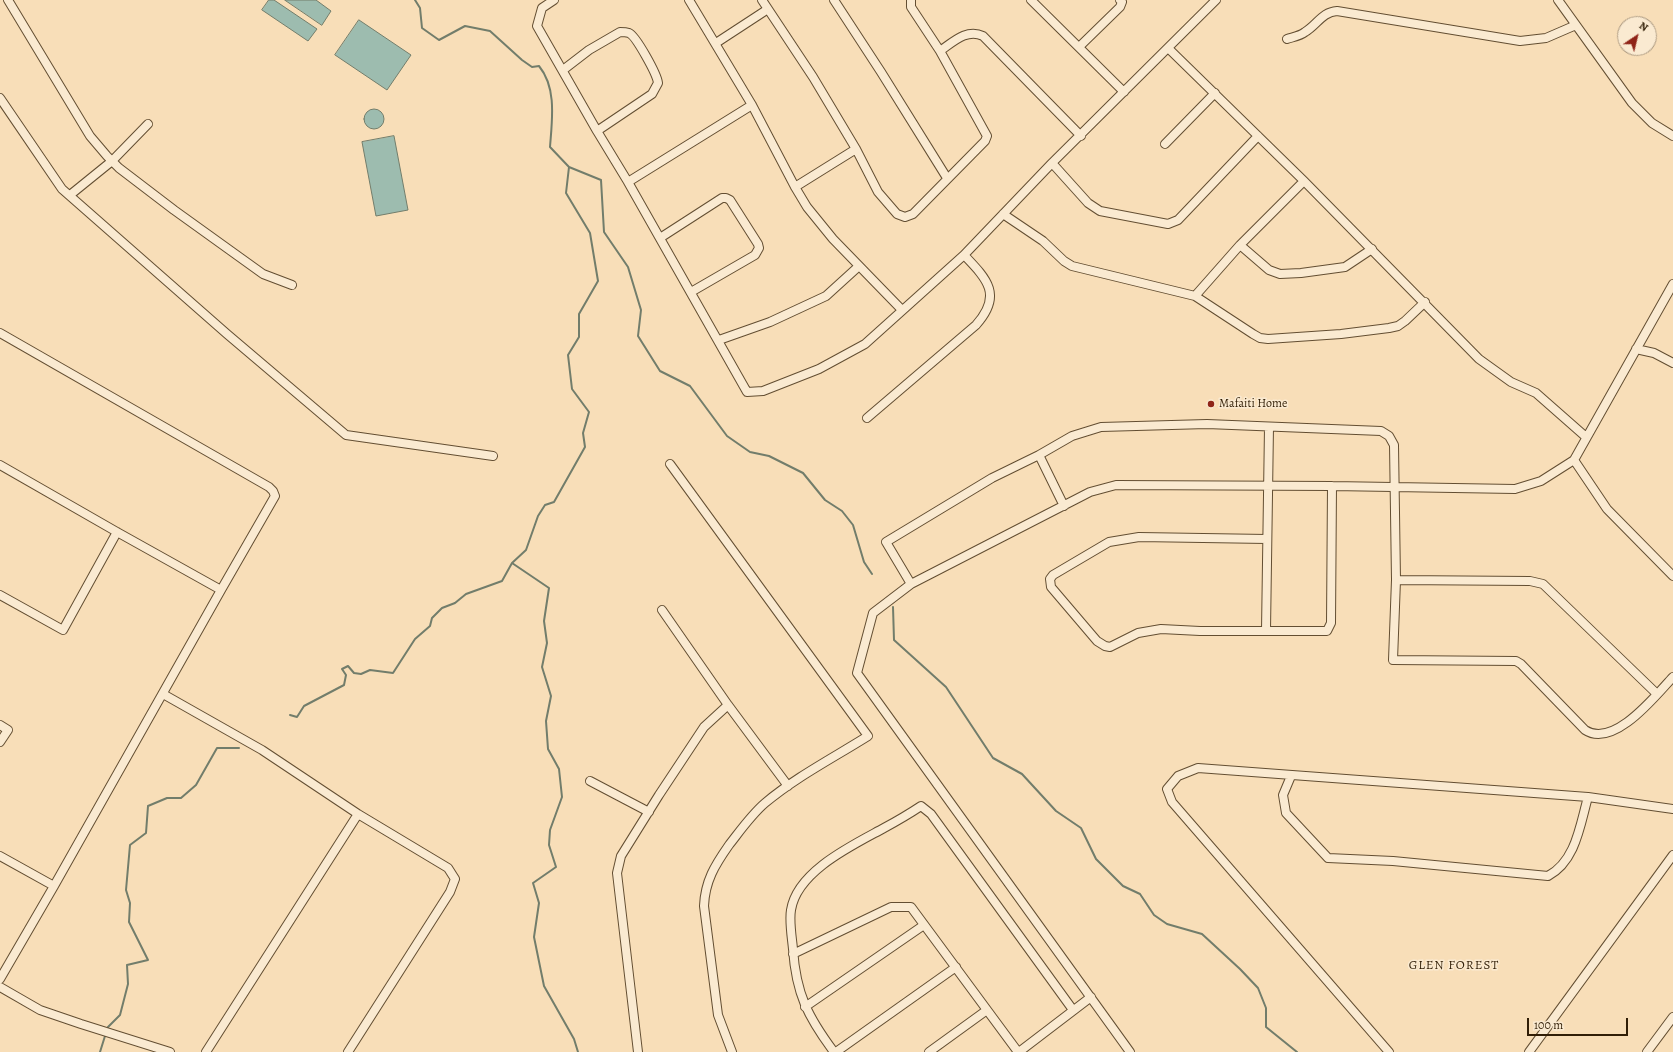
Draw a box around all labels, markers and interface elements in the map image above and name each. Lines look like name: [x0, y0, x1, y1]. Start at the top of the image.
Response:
north arrow: [1617, 16, 1657, 56]
text: N: [1636, 18, 1651, 35]
place label: Mafaiti Home: [1219, 397, 1287, 411]
marker: Mafaiti Home: [1206, 399, 1216, 409]
district label: GLEN FOREST: [1409, 958, 1499, 974]
scale bar: [1529, 1010, 1630, 1036]
text: 100 m: [1534, 1017, 1563, 1033]

